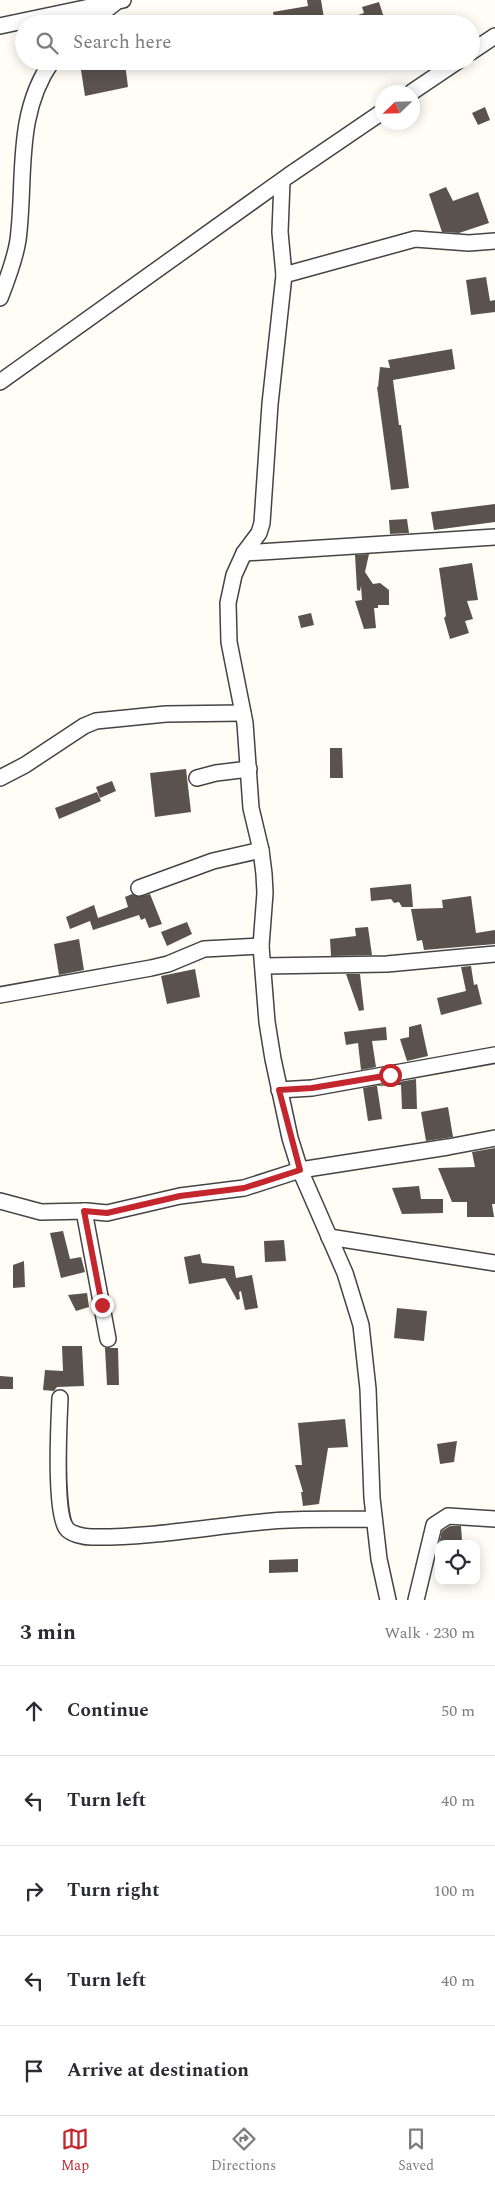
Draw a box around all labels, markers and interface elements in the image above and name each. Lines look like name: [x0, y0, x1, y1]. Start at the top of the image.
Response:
search box: [15, 15, 480, 70]
text: Search here: [73, 28, 172, 57]
icon: search: [33, 29, 61, 57]
north arrow: [375, 85, 420, 130]
route start: [379, 1064, 402, 1087]
route end: [91, 1294, 114, 1317]
map controls: [435, 1540, 480, 1585]
button: locate: [435, 1540, 480, 1585]
text: 3 min: [20, 1617, 76, 1649]
text: Walk · 230 m: [384, 1621, 475, 1645]
text: Continue: [67, 1696, 149, 1725]
icon: ahead: [20, 1697, 48, 1725]
text: 50 m: [441, 1699, 475, 1723]
text: Turn left: [67, 1786, 146, 1815]
icon: left: [20, 1787, 48, 1815]
text: 40 m: [441, 1789, 475, 1813]
text: Turn right: [67, 1876, 160, 1905]
icon: right: [20, 1877, 48, 1905]
text: 100 m: [433, 1879, 475, 1903]
text: Turn left: [67, 1966, 146, 1995]
icon: left: [20, 1967, 48, 1995]
text: 40 m: [441, 1969, 475, 1993]
text: Arrive at destination: [67, 2056, 249, 2085]
icon: arrive: [20, 2057, 48, 2085]
tab: Map: [61, 2125, 89, 2176]
tab: Directions: [211, 2125, 276, 2176]
tab: Saved: [398, 2125, 434, 2176]

